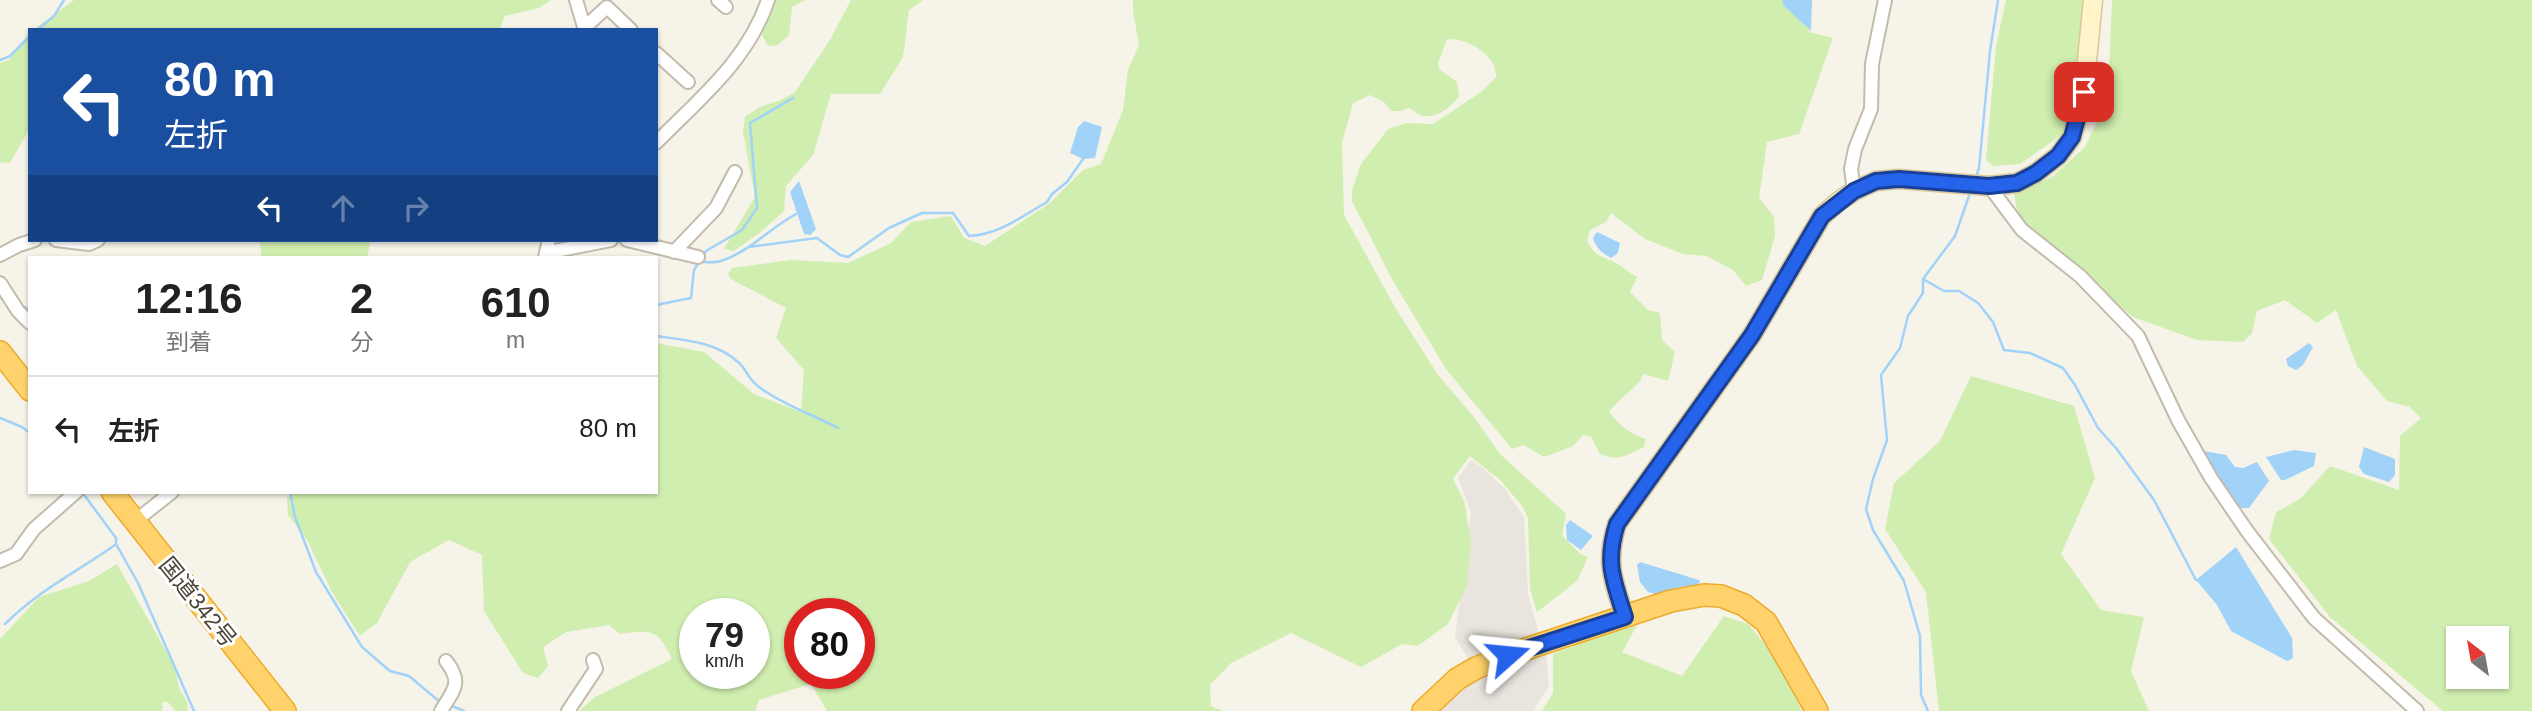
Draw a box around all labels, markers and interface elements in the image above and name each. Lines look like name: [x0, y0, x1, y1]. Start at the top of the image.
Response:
text: 80 m: [164, 52, 276, 106]
icon: left: [49, 56, 140, 147]
pin: [2054, 62, 2114, 122]
icon: arrive: [2065, 73, 2103, 111]
text: 左折: [164, 117, 228, 153]
icon: left: [251, 189, 289, 227]
icon: ahead: [324, 189, 362, 227]
icon: right: [397, 189, 435, 227]
text: 12:16: [135, 275, 243, 322]
text: 2: [350, 275, 373, 322]
text: 610: [481, 279, 551, 326]
text: m: [506, 327, 525, 353]
text: 到着: [166, 329, 212, 355]
text: 分: [350, 329, 373, 355]
icon: left: [49, 410, 87, 448]
text: 80 m: [579, 413, 637, 443]
text: 左折: [108, 416, 160, 446]
street label: 国道342号: [154, 552, 242, 652]
speed limit sign: 80: [784, 598, 875, 689]
text: 79: [705, 615, 744, 654]
position arrow: [1471, 618, 1545, 692]
north arrow: [2446, 626, 2510, 690]
map controls: [2446, 626, 2509, 689]
text: km/h: [705, 651, 744, 671]

